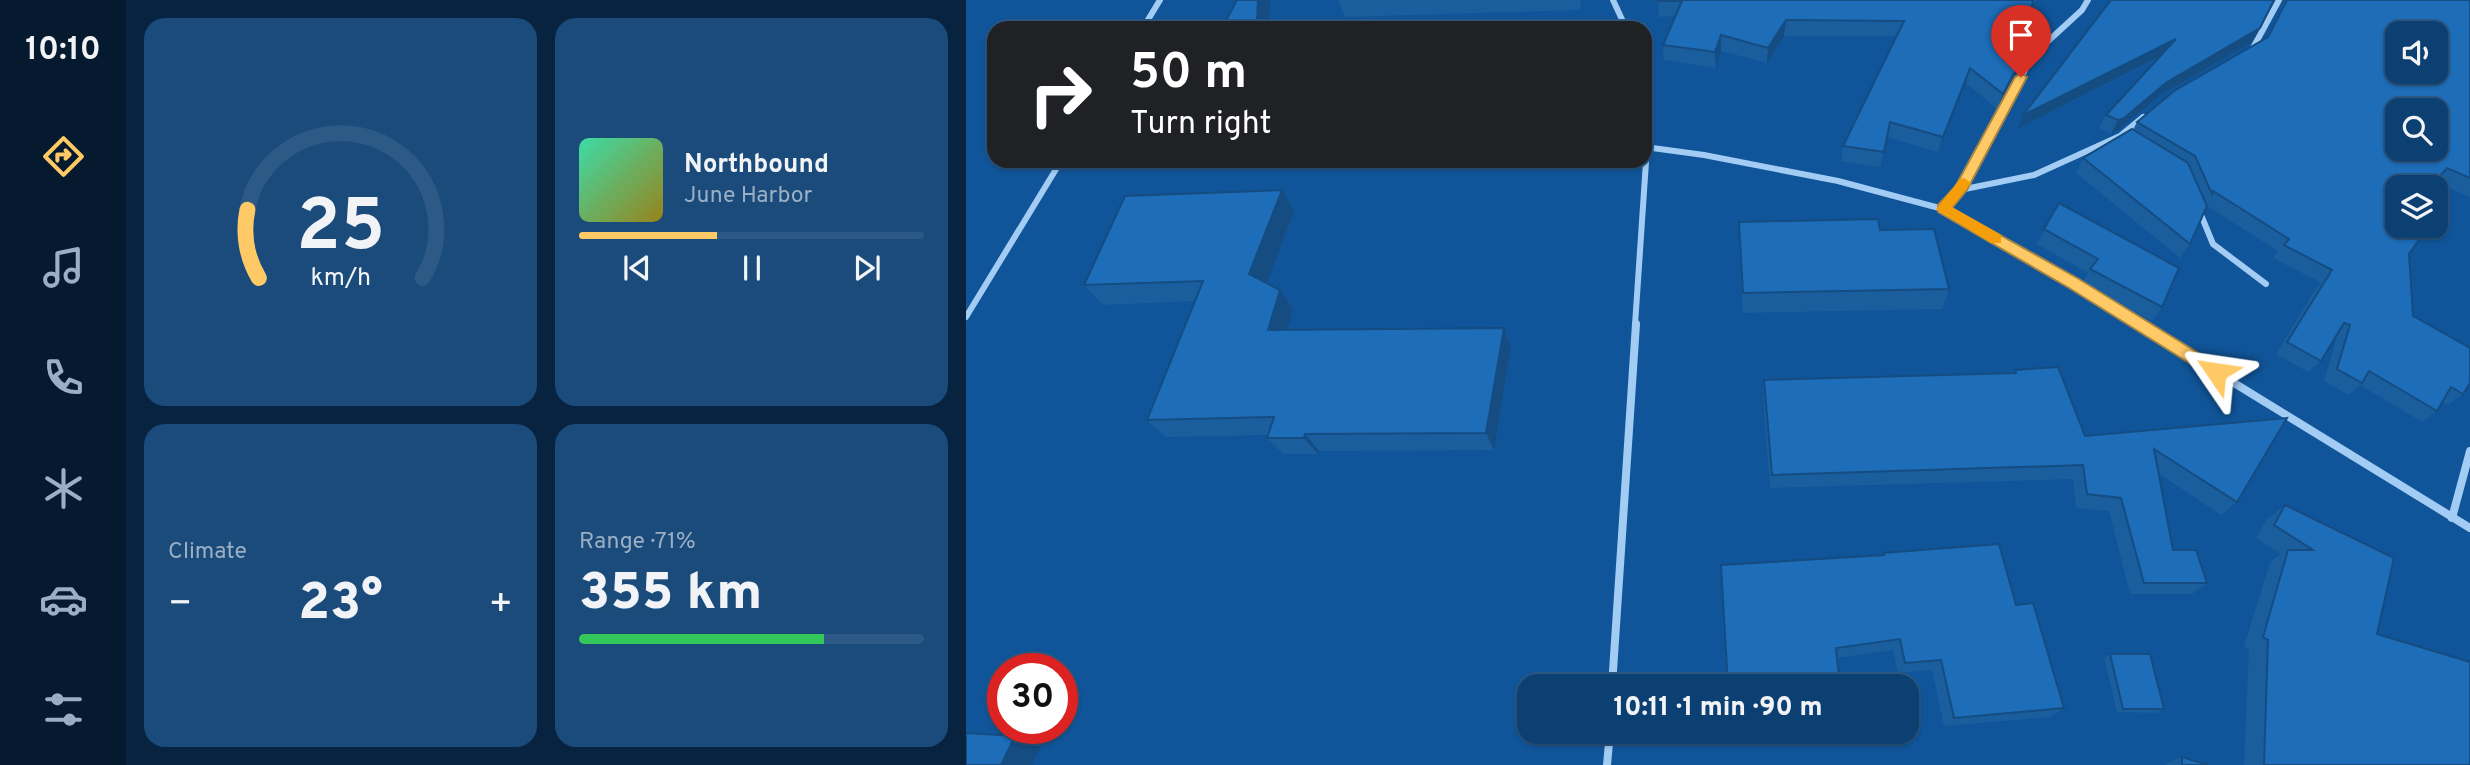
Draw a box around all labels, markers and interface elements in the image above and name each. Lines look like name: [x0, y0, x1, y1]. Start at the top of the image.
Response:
pin: [1991, 5, 2051, 77]
icon: arrive: [2002, 16, 2040, 54]
map controls: [2385, 21, 2448, 238]
button: sound: [2385, 21, 2448, 84]
text: 10:10: [25, 31, 101, 71]
text: 50 m: [1130, 44, 1247, 106]
icon: right: [1015, 49, 1106, 140]
button: search: [2385, 98, 2448, 161]
text: Turn right: [1130, 105, 1272, 145]
icon: directions: [39, 132, 88, 181]
text: Northbound: [684, 149, 829, 182]
button: layers: [2385, 175, 2448, 238]
text: June Harbor: [684, 182, 812, 211]
text: 25: [296, 185, 385, 277]
icon: music: [39, 243, 88, 292]
icon: previous: [618, 249, 656, 287]
icon: pause: [733, 249, 771, 287]
icon: next: [848, 249, 886, 287]
text: km/h: [310, 263, 371, 295]
position arrow: [2179, 335, 2253, 409]
icon: phone: [39, 353, 88, 402]
icon: climate: [39, 464, 88, 513]
text: Range · 71%: [579, 528, 696, 557]
text: Climate: [168, 538, 247, 567]
text: 355 km: [579, 562, 762, 628]
text: 23°: [298, 572, 383, 638]
icon: car: [39, 575, 88, 624]
text: −: [168, 581, 193, 630]
text: +: [488, 581, 513, 630]
speed limit sign: 30: [987, 653, 1078, 744]
icon: filters: [39, 685, 88, 734]
text: 10:11 · 1 min · 90 m: [1614, 692, 1822, 725]

